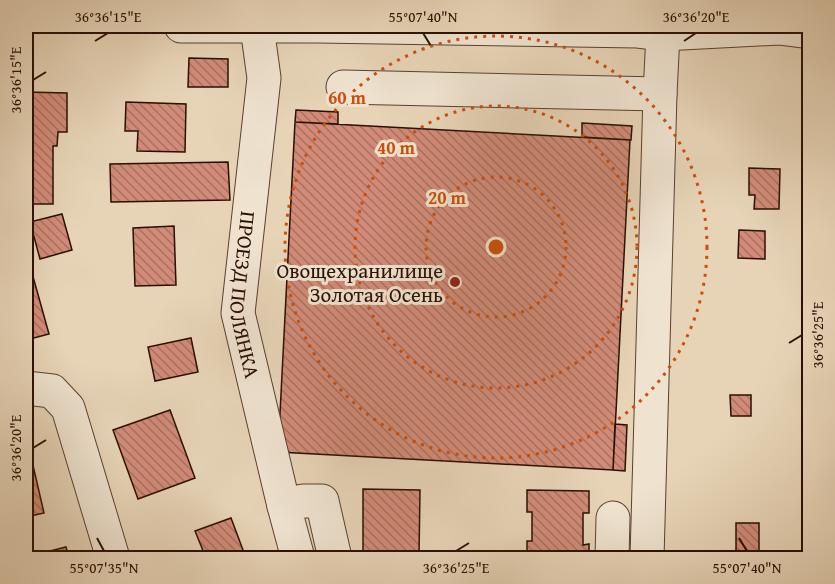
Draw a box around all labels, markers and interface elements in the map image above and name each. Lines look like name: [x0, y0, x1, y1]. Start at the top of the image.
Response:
text: 36°36'15"E: [75, 6, 142, 27]
text: 55°07'40"N: [389, 6, 458, 27]
text: 36°36'20"E: [663, 6, 730, 27]
text: 36°36'15"E: [5, 46, 26, 113]
text: 60 m: [328, 84, 367, 111]
text: 40 m: [377, 134, 416, 161]
text: 20 m: [428, 184, 467, 211]
street label: ПРОЕЗД ПОЛЯНКА: [222, 210, 269, 381]
centre of rings: [486, 237, 506, 257]
place label: Овощехранилище Золотая Осень: [276, 255, 443, 310]
marker: Овощехранилище Золотая Осень: [448, 275, 462, 289]
text: 36°36'25"E: [807, 301, 828, 368]
text: 36°36'20"E: [5, 414, 26, 481]
text: 55°07'35"N: [70, 557, 139, 578]
text: 36°36'25"E: [423, 557, 490, 578]
text: 55°07'40"N: [713, 557, 782, 578]

